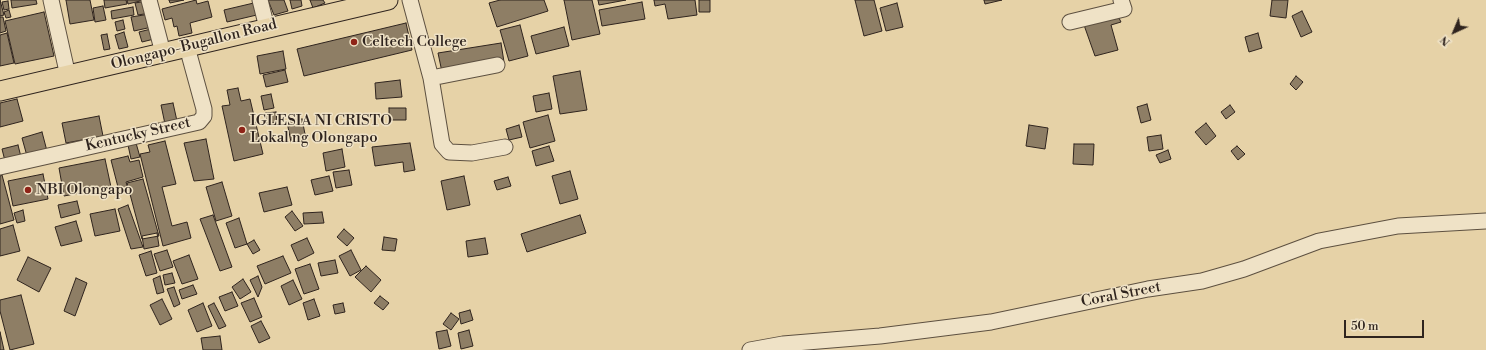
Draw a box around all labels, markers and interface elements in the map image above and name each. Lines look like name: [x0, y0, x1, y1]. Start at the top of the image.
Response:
north arrow: [1434, 12, 1474, 52]
street label: Olongapo-Bugallon Road: [109, 16, 279, 74]
place label: Celtech College: [362, 33, 467, 51]
text: N: [1438, 33, 1454, 49]
marker: Celtech College: [349, 37, 359, 47]
place label: IGLESIA NI CRISTO Lokal ng Olongapo: [250, 112, 392, 147]
street label: Kentucky Street: [84, 114, 192, 156]
marker: IGLESIA NI CRISTO Lokal ng Olongapo: [237, 125, 247, 135]
place label: NBI Olongapo: [36, 181, 132, 199]
marker: NBI Olongapo: [23, 185, 33, 195]
street label: Coral Street: [1080, 278, 1162, 312]
scale bar: [1346, 312, 1426, 338]
text: 50 m: [1351, 319, 1379, 334]

